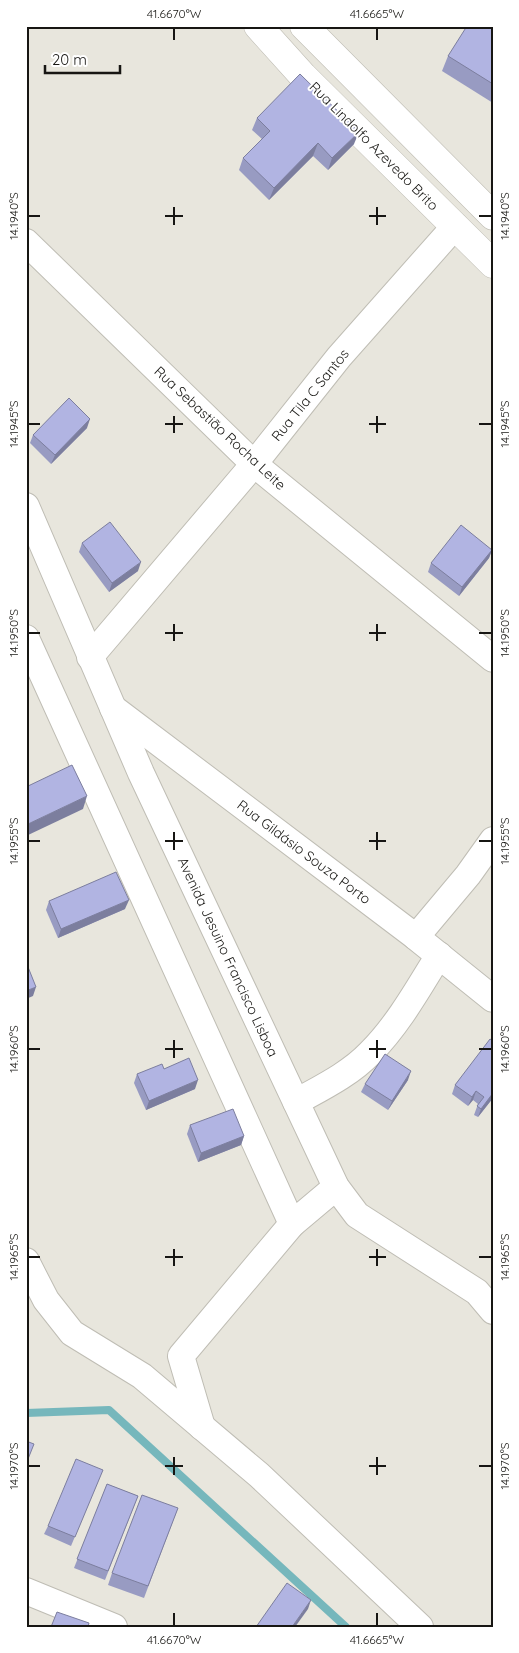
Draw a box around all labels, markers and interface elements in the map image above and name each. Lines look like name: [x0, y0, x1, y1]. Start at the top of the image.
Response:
text: 41.6670°W: [147, 6, 202, 21]
text: 41.6665°W: [350, 6, 405, 21]
scale bar: [45, 42, 120, 74]
text: 20 m: [52, 50, 87, 69]
street label: Rua Lindolfo Azevedo Brito: [306, 78, 442, 214]
text: 14.1940°S: [6, 192, 21, 240]
text: 14.1940°S: [497, 192, 512, 240]
street label: Rua Tila C Santos: [267, 345, 353, 445]
street label: Rua Sebastião Rocha Leite: [150, 362, 290, 494]
text: 14.1945°S: [6, 400, 21, 448]
text: 14.1945°S: [497, 400, 512, 448]
text: 14.1950°S: [6, 609, 21, 657]
text: 14.1950°S: [497, 609, 512, 657]
street label: Rua Gildásio Souza Porto: [234, 796, 374, 908]
text: 14.1955°S: [6, 817, 21, 865]
text: 14.1955°S: [497, 817, 512, 865]
street label: Avenida Jesuino Francisco Lisboa: [174, 854, 282, 1060]
text: 14.1960°S: [6, 1025, 21, 1073]
text: 14.1960°S: [497, 1025, 512, 1073]
text: 14.1965°S: [6, 1233, 21, 1281]
text: 14.1965°S: [497, 1233, 512, 1281]
text: 14.1970°S: [6, 1442, 21, 1490]
text: 14.1970°S: [497, 1442, 512, 1490]
text: 41.6670°W: [147, 1632, 202, 1647]
text: 41.6665°W: [350, 1632, 405, 1647]

